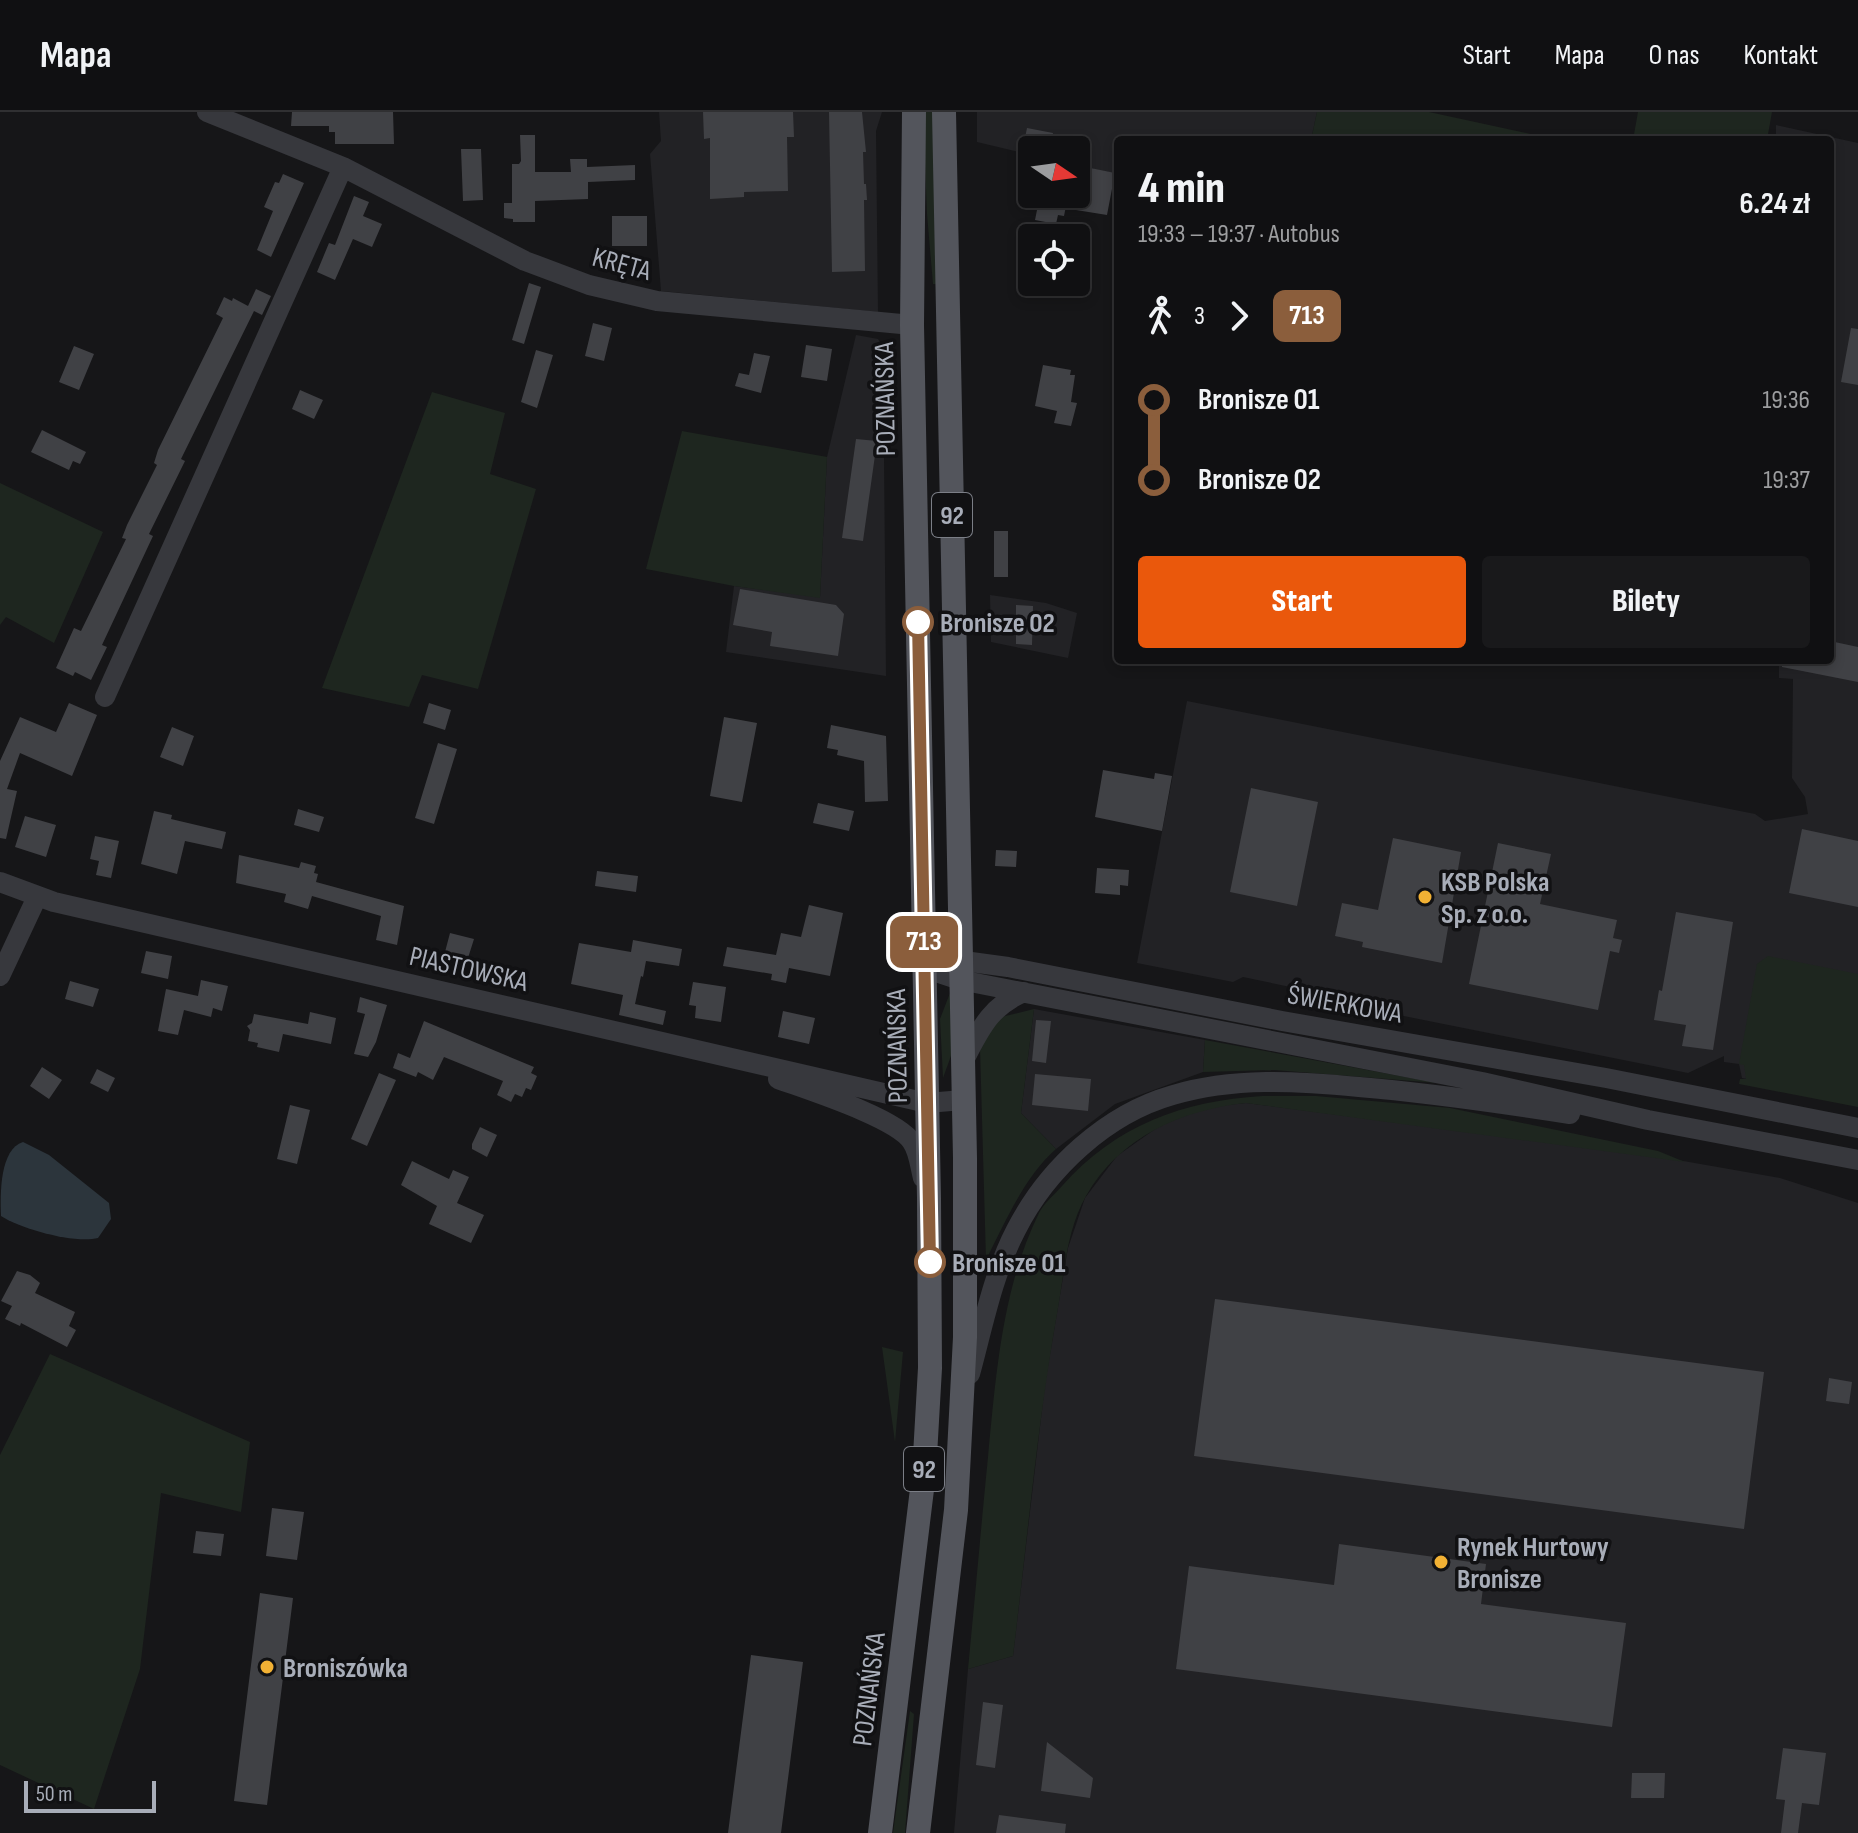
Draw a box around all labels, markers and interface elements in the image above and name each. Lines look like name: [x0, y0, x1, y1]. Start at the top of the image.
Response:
text: Mapa: [40, 33, 112, 78]
text: Start: [1463, 39, 1511, 72]
text: Mapa: [1555, 39, 1604, 72]
text: O nas: [1648, 39, 1700, 72]
text: Kontakt: [1744, 39, 1818, 72]
north arrow: [1018, 136, 1090, 208]
map controls: [1018, 136, 1090, 296]
text: 4 min: [1138, 162, 1225, 215]
text: 6.24 zł: [1740, 186, 1810, 222]
text: 19:33 – 19:37 · Autobus: [1138, 219, 1340, 250]
button: locate: [1018, 224, 1090, 296]
street label: KRĘTA: [589, 241, 655, 288]
icon: walk: [1138, 294, 1182, 338]
icon: forward: [1217, 294, 1261, 338]
text: 713: [1289, 299, 1325, 332]
text: 3: [1194, 301, 1205, 332]
street label: POZNAŃSKA: [868, 341, 903, 456]
text: Bronisze 01: [1198, 382, 1320, 418]
text: 19:36: [1762, 385, 1810, 416]
text: Bronisze 02: [1198, 462, 1321, 498]
text: 19:37: [1763, 465, 1810, 496]
road number: 92: [932, 493, 972, 537]
button: Start: [1138, 556, 1466, 648]
button: Bilety: [1482, 556, 1810, 648]
marker: Bronisze 02: [903, 607, 933, 637]
place label: Bronisze 02: [940, 607, 1055, 640]
place label: KSB Polska Sp. z o.o.: [1441, 866, 1549, 931]
marker: KSB Polska Sp. z o.o.: [1416, 888, 1434, 906]
line badge: 713: [878, 916, 970, 968]
text: 713: [906, 925, 942, 958]
street label: PIASTOWSKA: [406, 940, 532, 999]
street label: ŚWIERKOWA: [1285, 978, 1406, 1031]
street label: POZNAŃSKA: [880, 988, 915, 1103]
marker: Bronisze 01: [915, 1247, 945, 1277]
place label: Bronisze 01: [952, 1247, 1065, 1280]
road number: 92: [904, 1447, 944, 1491]
place label: Rynek Hurtowy Bronisze: [1457, 1531, 1609, 1596]
marker: Rynek Hurtowy Bronisze: [1432, 1553, 1450, 1571]
street label: POZNAŃSKA: [846, 1629, 893, 1748]
place label: Broniszówka: [283, 1652, 408, 1685]
marker: Broniszówka: [258, 1658, 276, 1676]
scale bar: [24, 1777, 156, 1813]
text: 50 m: [36, 1781, 72, 1808]

